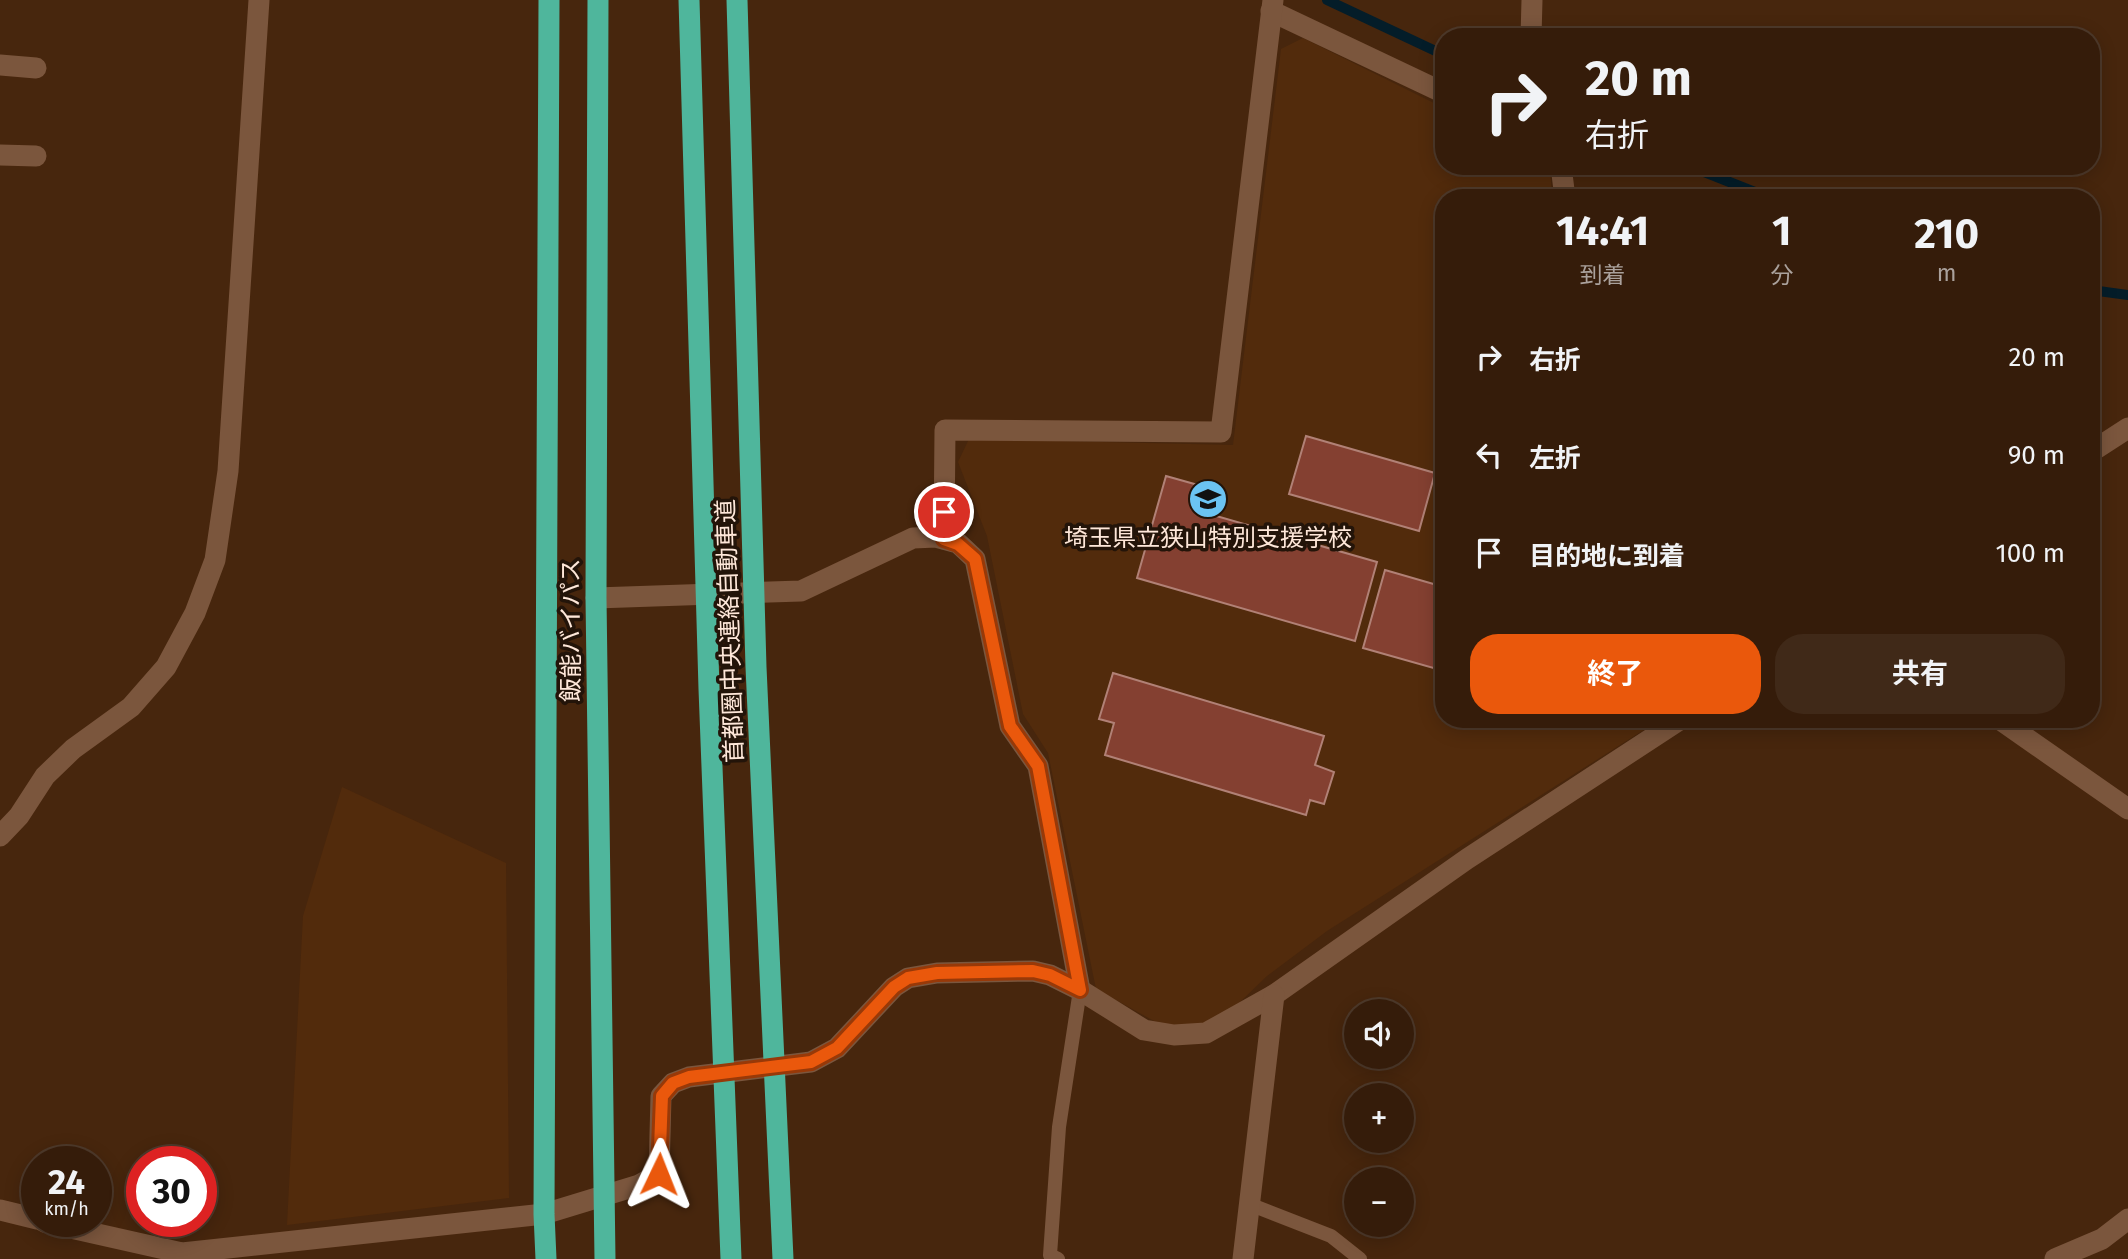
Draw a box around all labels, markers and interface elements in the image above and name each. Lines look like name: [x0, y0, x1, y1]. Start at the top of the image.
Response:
text: 20 m: [1585, 49, 1692, 108]
icon: right: [1470, 56, 1561, 147]
text: 右折: [1585, 116, 1649, 154]
text: 14:41: [1556, 206, 1649, 256]
text: 1: [1772, 206, 1791, 256]
text: 210: [1914, 209, 1979, 259]
text: m: [1937, 259, 1956, 287]
text: 到着: [1580, 261, 1626, 289]
text: 分: [1770, 261, 1793, 289]
icon: right: [1470, 338, 1508, 376]
text: 20 m: [2008, 342, 2065, 373]
text: 右折: [1529, 345, 1581, 376]
icon: left: [1470, 436, 1508, 474]
text: 90 m: [2008, 440, 2065, 471]
text: 左折: [1529, 443, 1581, 474]
school or university icon: 埼玉県立狭山特別支援学校: [1187, 478, 1229, 520]
pin: [914, 482, 974, 542]
icon: arrive: [925, 493, 963, 531]
street label: 首都圏中央連絡自動車道: [711, 499, 749, 763]
place label: 埼玉県立狭山特別支援学校: [1064, 524, 1352, 552]
icon: arrive: [1470, 534, 1508, 572]
text: 100 m: [1996, 538, 2065, 569]
text: 目的地に到着: [1529, 541, 1685, 572]
street label: 飯能バイパス: [557, 558, 585, 702]
button: 終了: [1470, 634, 1761, 714]
button: 共有: [1775, 634, 2065, 714]
map controls: [1344, 999, 1414, 1237]
button: sound: [1344, 999, 1414, 1069]
button: +: [1344, 1083, 1414, 1153]
position arrow: [622, 1137, 696, 1211]
speed limit sign: 30: [126, 1146, 217, 1237]
text: 24: [48, 1161, 85, 1203]
button: −: [1344, 1167, 1414, 1237]
text: km/h: [44, 1198, 89, 1220]

